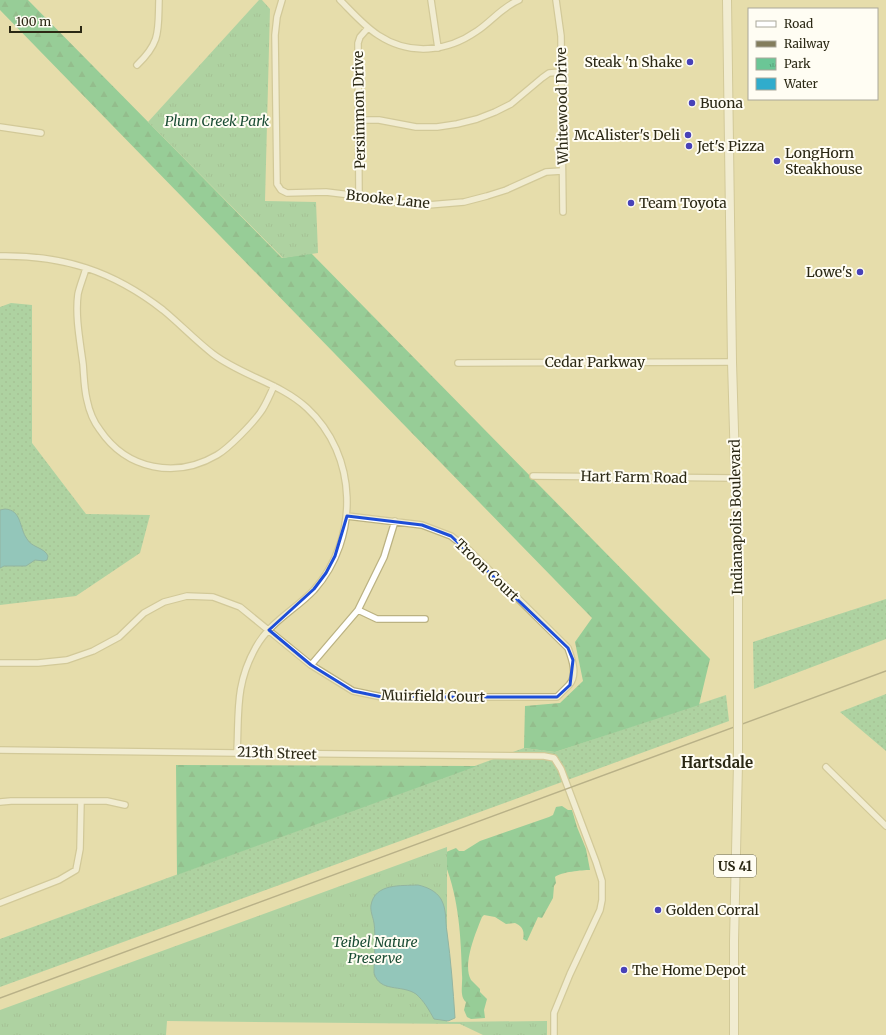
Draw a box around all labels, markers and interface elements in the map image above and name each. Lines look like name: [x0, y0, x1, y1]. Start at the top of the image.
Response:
scale bar: [10, 8, 81, 34]
legend: [748, 8, 878, 100]
text: 100 m: [16, 14, 51, 29]
text: Road: [784, 16, 813, 31]
text: Railway: [784, 36, 830, 51]
street label: Whitewood Drive: [552, 47, 572, 166]
street label: Persimmon Drive: [349, 51, 369, 169]
place label: Steak 'n Shake: [585, 53, 682, 71]
text: Park: [784, 56, 811, 71]
marker: Steak 'n Shake: [685, 57, 695, 67]
text: Water: [783, 76, 819, 91]
place label: Buona: [700, 94, 744, 112]
marker: Buona: [687, 98, 697, 108]
park label: Plum Creek Park: [165, 112, 270, 130]
place label: McAlister's Deli: [574, 126, 680, 144]
marker: McAlister's Deli: [683, 130, 693, 140]
place label: Jet's Pizza: [696, 137, 765, 155]
marker: Jet's Pizza: [684, 141, 694, 151]
place label: LongHorn Steakhouse: [785, 144, 862, 178]
marker: LongHorn Steakhouse: [772, 156, 782, 166]
street label: Brooke Lane: [345, 186, 431, 212]
place label: Team Toyota: [639, 194, 727, 212]
marker: Team Toyota: [626, 198, 636, 208]
place label: Lowe's: [806, 263, 852, 281]
marker: Lowe's: [855, 267, 865, 277]
street label: Cedar Parkway: [545, 353, 646, 371]
street label: Indianapolis Boulevard: [726, 438, 746, 595]
street label: Hart Farm Road: [580, 467, 688, 487]
street label: Troon Court: [451, 535, 523, 605]
street label: Muirfield Court: [381, 686, 486, 706]
street label: 213th Street: [237, 743, 318, 763]
district label: Hartsdale: [681, 753, 753, 772]
road number: US 41: [714, 855, 756, 877]
place label: Golden Corral: [666, 901, 759, 919]
marker: Golden Corral: [653, 905, 663, 915]
park label: Teibel Nature Preserve: [332, 933, 418, 967]
place label: The Home Depot: [632, 961, 747, 979]
marker: The Home Depot: [619, 965, 629, 975]

